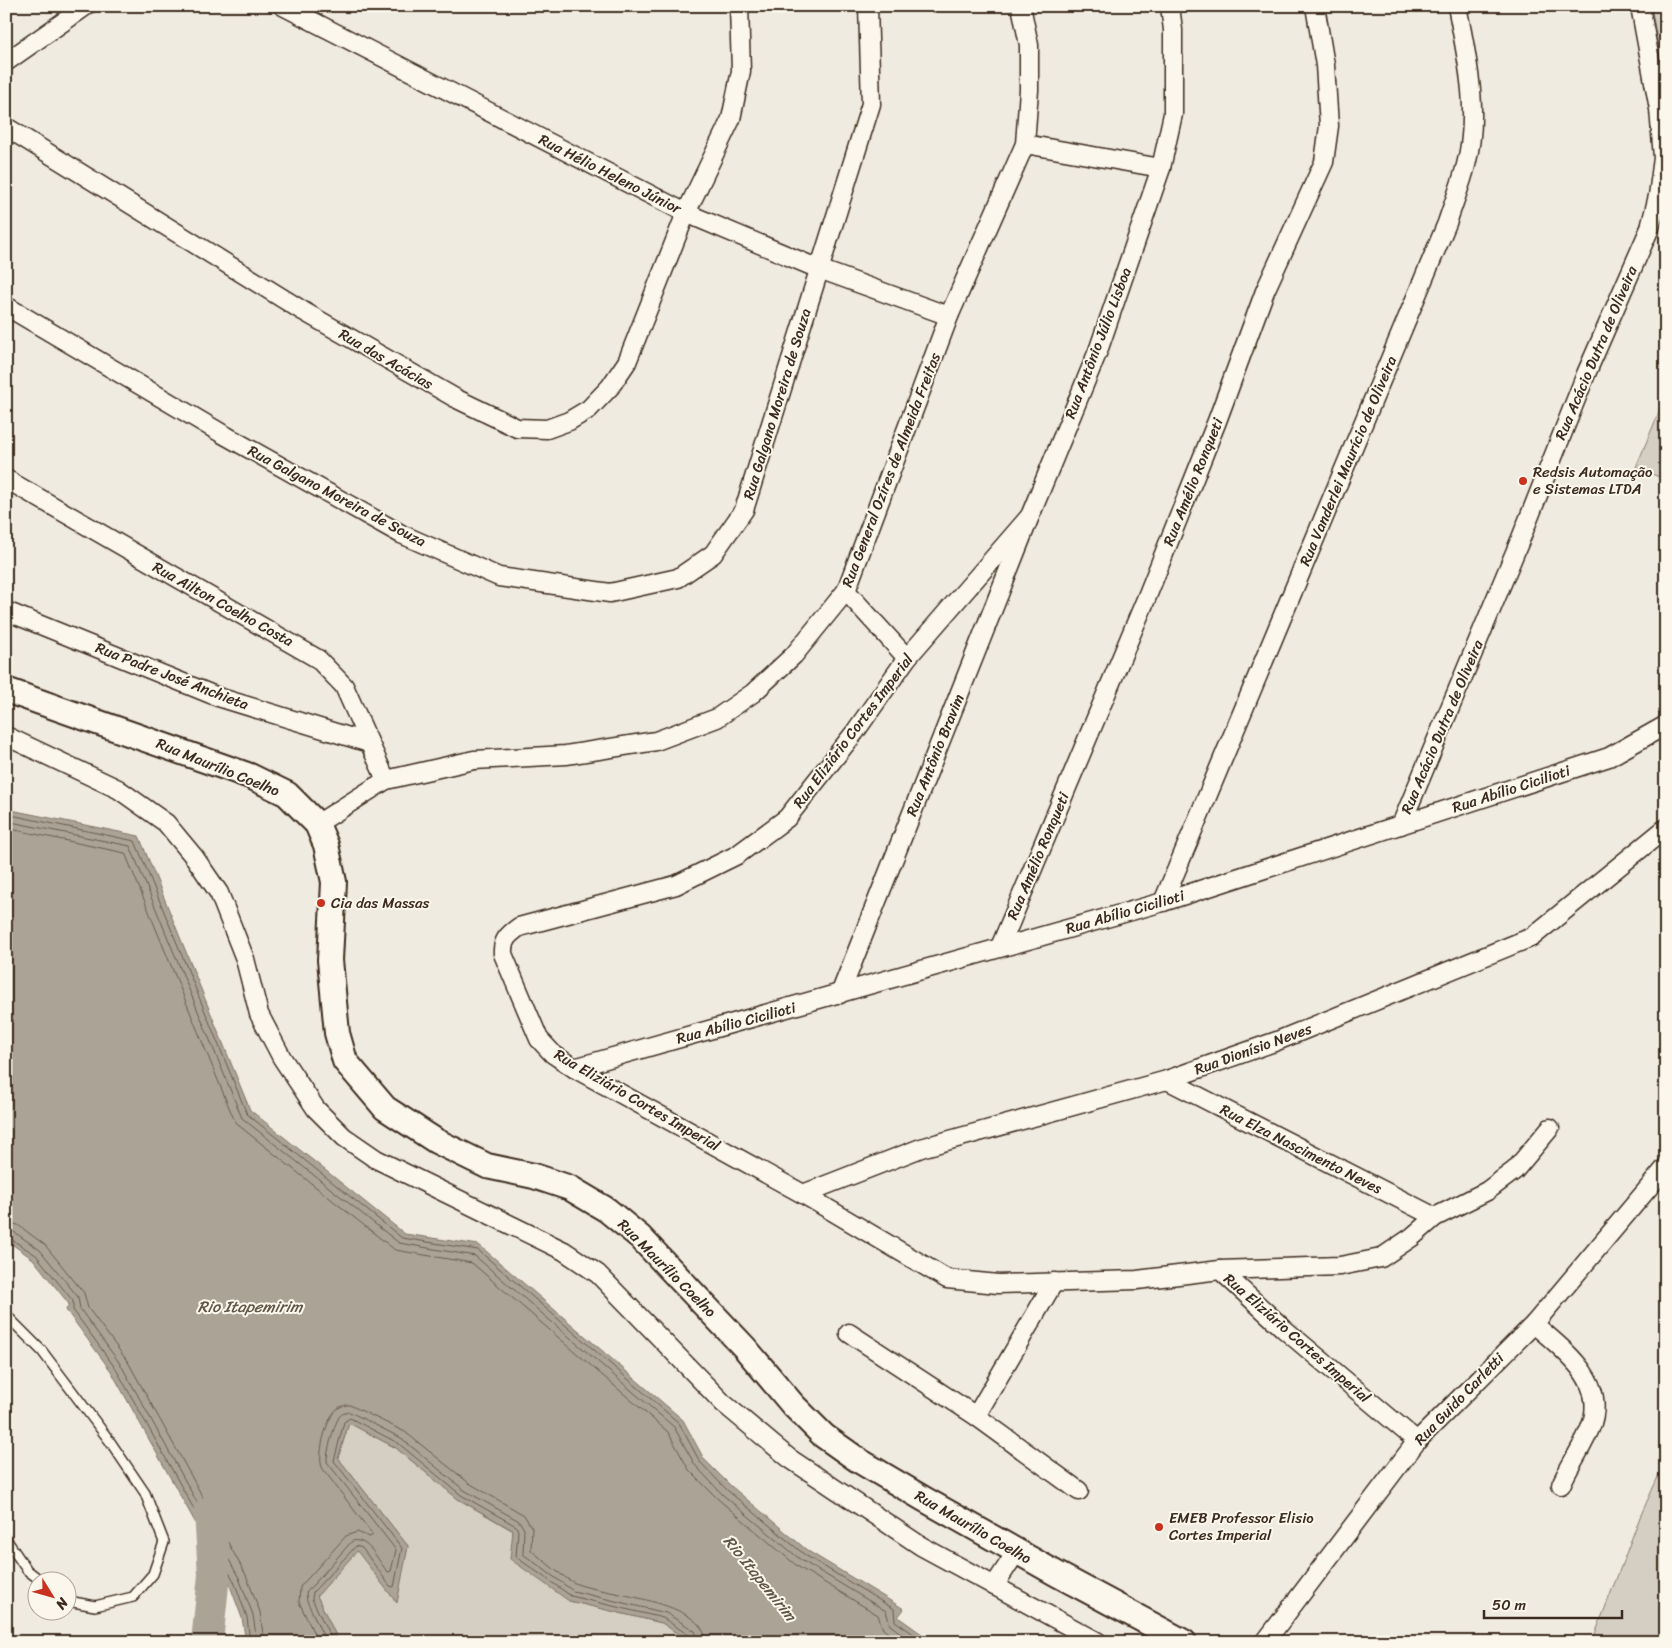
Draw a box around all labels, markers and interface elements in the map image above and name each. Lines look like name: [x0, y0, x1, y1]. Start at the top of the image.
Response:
street label: Rua Hélio Heleno Júnior: [534, 127, 687, 222]
street label: Rua Acácio Dutra de Oliveira: [1548, 261, 1645, 444]
street label: Rua Antônio Júlio Lisboa: [1057, 263, 1139, 423]
street label: Rua Galgano Moreira de Souza: [735, 305, 819, 503]
street label: Rua das Acácias: [334, 321, 438, 397]
street label: Rua General Ozíres de Almeida Freitas: [834, 349, 948, 591]
street label: Rua Vanderlei Maurício de Oliveira: [1292, 351, 1404, 570]
street label: Rua Amélio Ronqueti: [1155, 413, 1231, 550]
street label: Rua Galgano Moreira de Souza: [243, 438, 431, 554]
place label: Redsis Automação e Sistemas LTDA: [1533, 459, 1653, 502]
marker: Redsis Automação e Sistemas LTDA: [1517, 475, 1529, 487]
street label: Rua Ailton Coelho Costa: [148, 554, 299, 654]
street label: Rua Padre José Anchieta: [92, 635, 253, 717]
street label: Rua Acácio Dutra de Oliveira: [1394, 635, 1491, 818]
street label: Rua Eliziário Cortes Imperial: [786, 648, 920, 814]
street label: Rua Antônio Bravim: [899, 690, 971, 820]
street label: Rua Maurílio Coelho: [152, 730, 284, 804]
street label: Rua Abílio Cicilioti: [1449, 757, 1574, 820]
street label: Rua Amélio Ronqueti: [999, 787, 1077, 924]
street label: Rua Abílio Cicilioti: [1062, 882, 1188, 941]
place label: Cia das Massas: [331, 890, 430, 916]
marker: Cia das Massas: [315, 897, 327, 909]
street label: Rua Abílio Cicilioti: [673, 994, 799, 1051]
street label: Rua Dionísio Neves: [1190, 1016, 1316, 1082]
street label: Rua Eliziário Cortes Imperial: [549, 1042, 725, 1159]
street label: Rua Elza Nascimento Neves: [1215, 1097, 1387, 1202]
street label: Rua Maurílio Coelho: [611, 1212, 723, 1324]
street label: Rua Eliziário Cortes Imperial: [1218, 1267, 1377, 1410]
water label: Rio Itapemirim: [198, 1292, 304, 1321]
street label: Rua Guido Carletti: [1408, 1346, 1511, 1451]
street label: Rua Maurílio Coelho: [910, 1483, 1037, 1571]
place label: EMEB Professor Elisio Cortes Imperial: [1169, 1505, 1314, 1548]
marker: EMEB Professor Elisio Cortes Imperial: [1153, 1521, 1165, 1533]
water label: Rio Itapemirim: [716, 1528, 805, 1629]
north arrow: [28, 1570, 78, 1620]
scale bar: [1484, 1588, 1622, 1620]
text: N: [49, 1591, 75, 1615]
text: 50 m: [1492, 1592, 1527, 1618]

